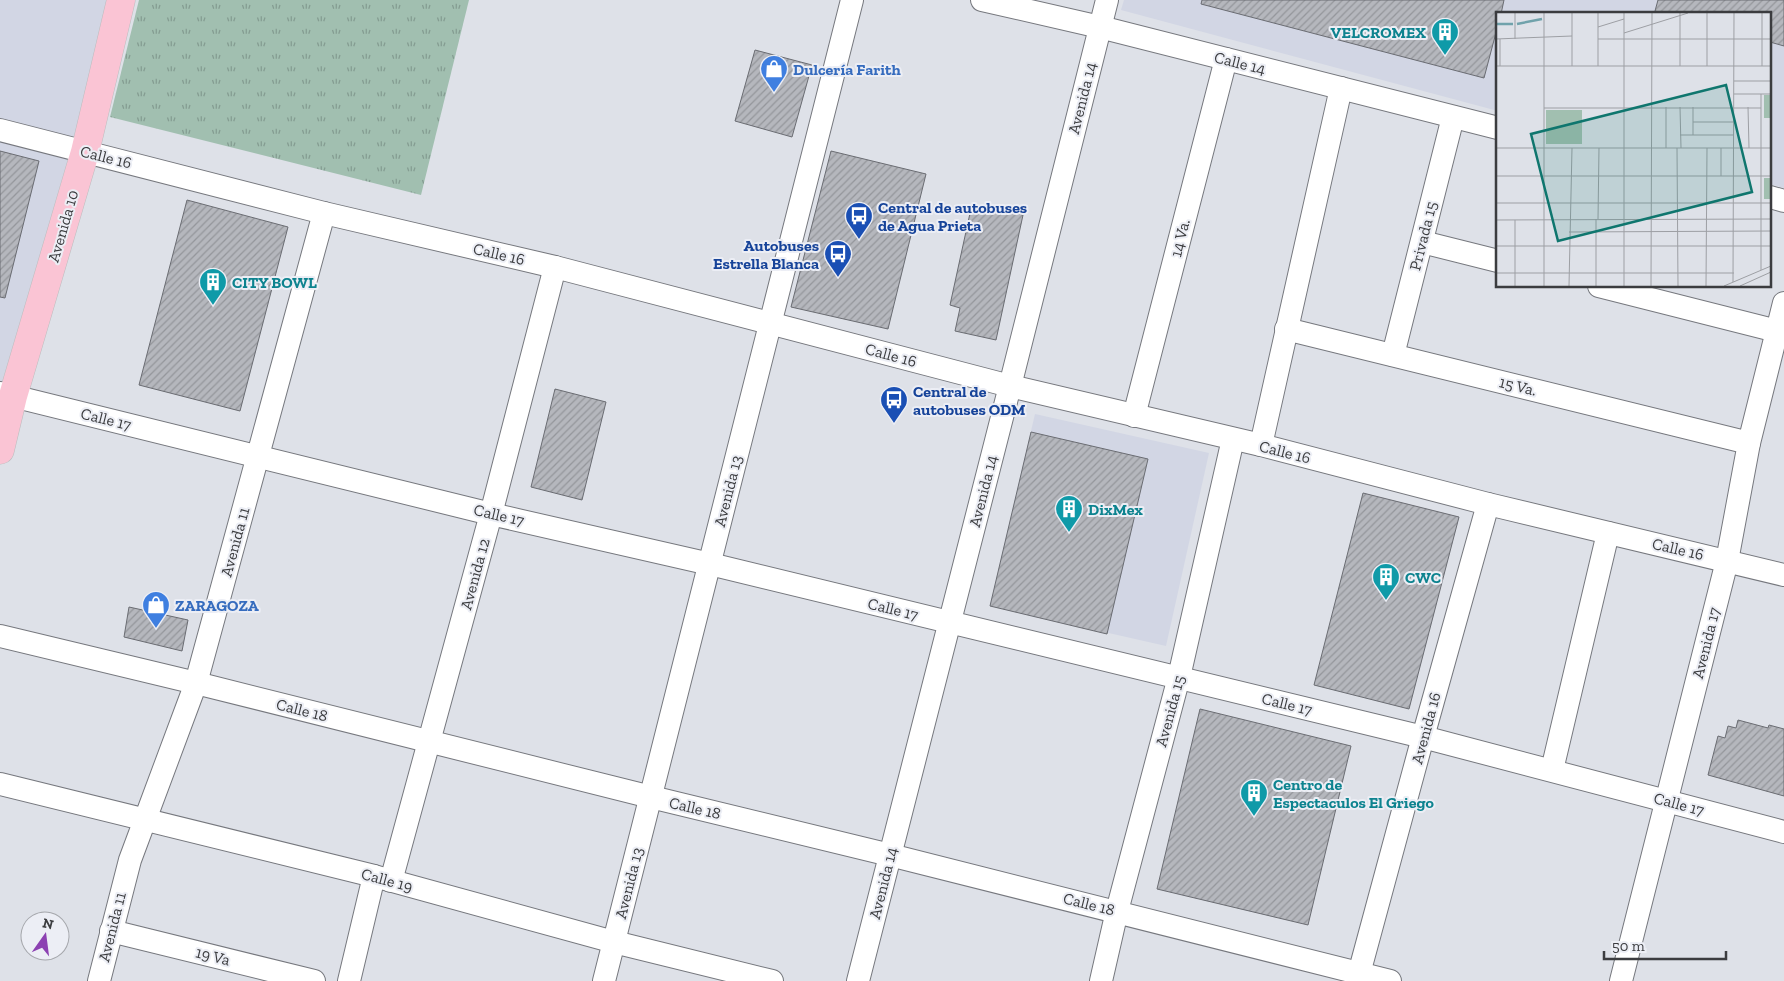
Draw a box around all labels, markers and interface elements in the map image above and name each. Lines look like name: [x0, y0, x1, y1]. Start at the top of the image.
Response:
inset map: [1496, 12, 1772, 288]
building icon: VELCROMEX: [1430, 17, 1460, 56]
place label: VELCROMEX: [1330, 23, 1426, 42]
street label: Calle 14: [1212, 47, 1268, 79]
shop icon: Dulcería Farith: [759, 54, 789, 93]
place label: Dulcería Farith: [793, 60, 901, 79]
street label: Avenida 14: [1064, 60, 1100, 136]
street label: Calle 16: [78, 141, 134, 173]
street label: Avenida 10: [44, 188, 82, 264]
place label: Central de autobuses de Agua Prieta: [878, 198, 1027, 235]
street label: Privada 15: [1405, 199, 1441, 273]
bus stop icon: Central de autobuses de Agua Prieta: [844, 201, 874, 240]
street label: 14 Va.: [1166, 217, 1194, 259]
place label: Autobuses Estrella Blanca: [713, 236, 819, 273]
street label: Calle 16: [471, 239, 527, 269]
bus stop icon: Autobuses Estrella Blanca: [823, 239, 853, 278]
building icon: CITY BOWL: [198, 267, 228, 306]
place label: CITY BOWL: [232, 273, 317, 292]
street label: Calle 16: [863, 339, 919, 371]
street label: 15 Va.: [1497, 372, 1539, 400]
place label: Central de autobuses ODM: [913, 382, 1025, 419]
bus stop icon: Central de autobuses ODM: [879, 385, 909, 424]
street label: Calle 17: [79, 404, 134, 435]
street label: Calle 16: [1257, 436, 1313, 468]
street label: Avenida 13: [710, 453, 746, 529]
street label: Avenida 14: [965, 453, 1001, 529]
building icon: DixMex: [1054, 494, 1084, 533]
street label: Calle 17: [472, 500, 527, 530]
place label: DixMex: [1088, 500, 1143, 519]
street label: Avenida 11: [217, 505, 253, 579]
street label: Calle 16: [1650, 534, 1706, 564]
street label: Avenida 12: [456, 536, 494, 612]
building icon: CWC: [1371, 562, 1401, 601]
place label: CWC: [1405, 568, 1441, 587]
shop icon: ZARAGOZA: [141, 590, 171, 629]
street label: Calle 17: [866, 594, 921, 625]
place label: ZARAGOZA: [175, 596, 259, 615]
street label: Avenida 17: [1688, 605, 1724, 680]
street label: Avenida 15: [1151, 673, 1189, 749]
street label: Calle 17: [1260, 689, 1315, 720]
street label: Avenida 16: [1407, 690, 1445, 766]
street label: Calle 18: [274, 694, 330, 726]
place label: Centro de Espectaculos El Griego: [1273, 775, 1434, 812]
building icon: Centro de Espectaculos El Griego: [1239, 778, 1269, 817]
street label: Calle 17: [1652, 788, 1707, 820]
street label: Calle 18: [667, 793, 723, 823]
street label: Avenida 13: [611, 845, 647, 921]
street label: Avenida 14: [865, 845, 901, 921]
street label: Calle 19: [359, 864, 415, 896]
street label: Calle 18: [1061, 888, 1117, 920]
street label: Avenida 11: [94, 890, 130, 964]
north arrow: [20, 911, 70, 961]
text: N: [41, 914, 56, 933]
scale bar: [1604, 928, 1726, 960]
text: 50 m: [1612, 937, 1645, 955]
street label: 19 Va: [194, 943, 232, 969]

